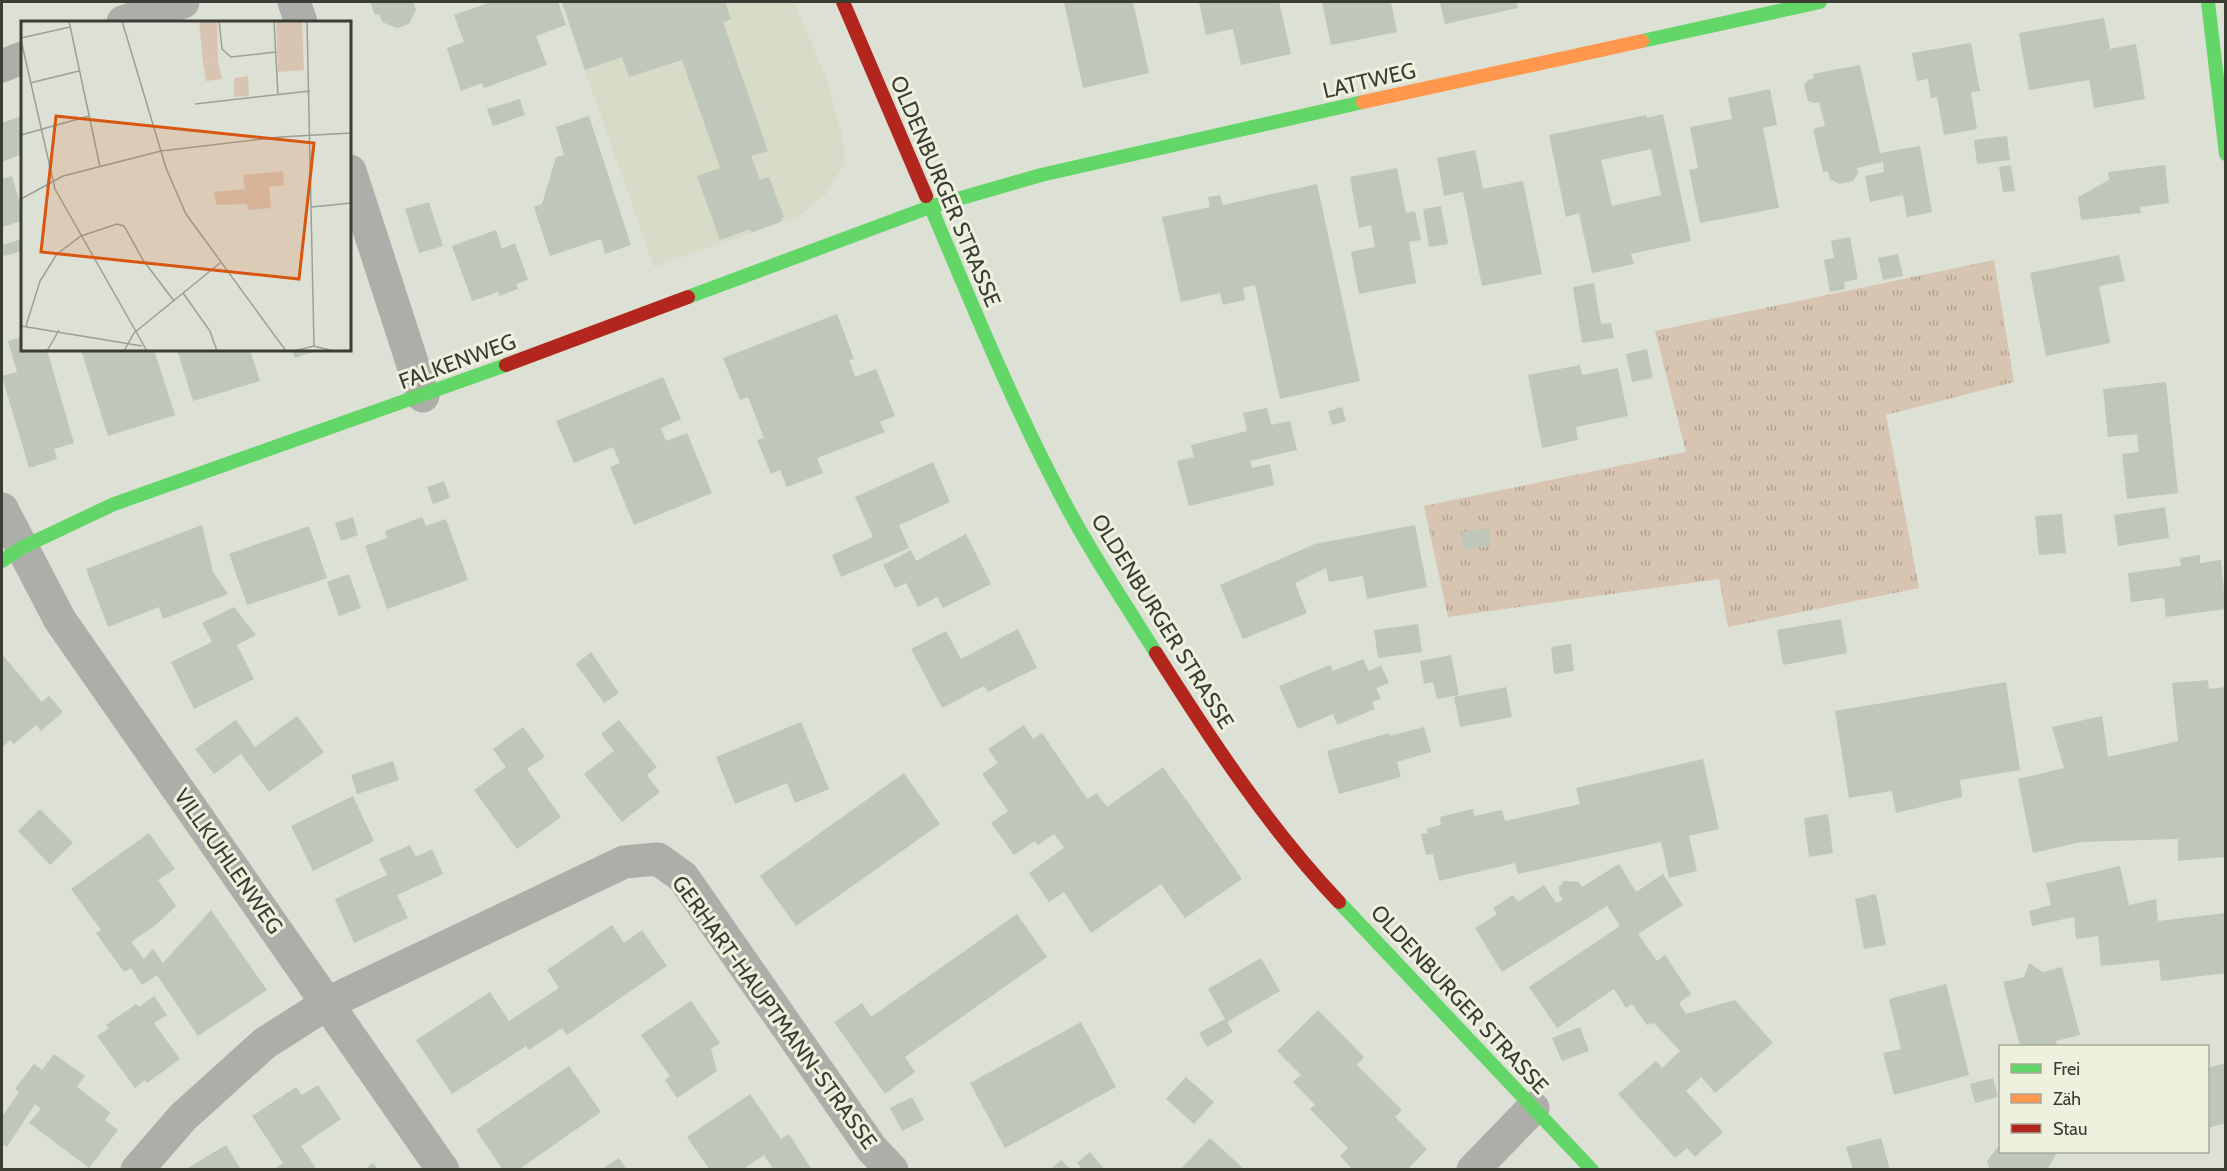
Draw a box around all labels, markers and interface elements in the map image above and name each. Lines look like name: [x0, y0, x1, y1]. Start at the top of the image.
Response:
inset map: [21, 21, 351, 351]
street label: LATTWEG: [1320, 57, 1418, 104]
street label: OLDENBURGER STRASSE: [885, 72, 1007, 311]
street label: FALKENWEG: [395, 328, 519, 395]
street label: OLDENBURGER STRASSE: [1085, 509, 1240, 734]
street label: VILLKUHLENWEG: [168, 783, 289, 939]
street label: GERHART-HAUPTMANN-STRASSE: [666, 870, 883, 1154]
street label: OLDENBURGER STRASSE: [1365, 899, 1554, 1099]
legend: [1999, 1045, 2209, 1153]
text: Frei: [2053, 1058, 2080, 1080]
text: Zäh: [2053, 1088, 2081, 1110]
text: Stau: [2053, 1118, 2087, 1140]

